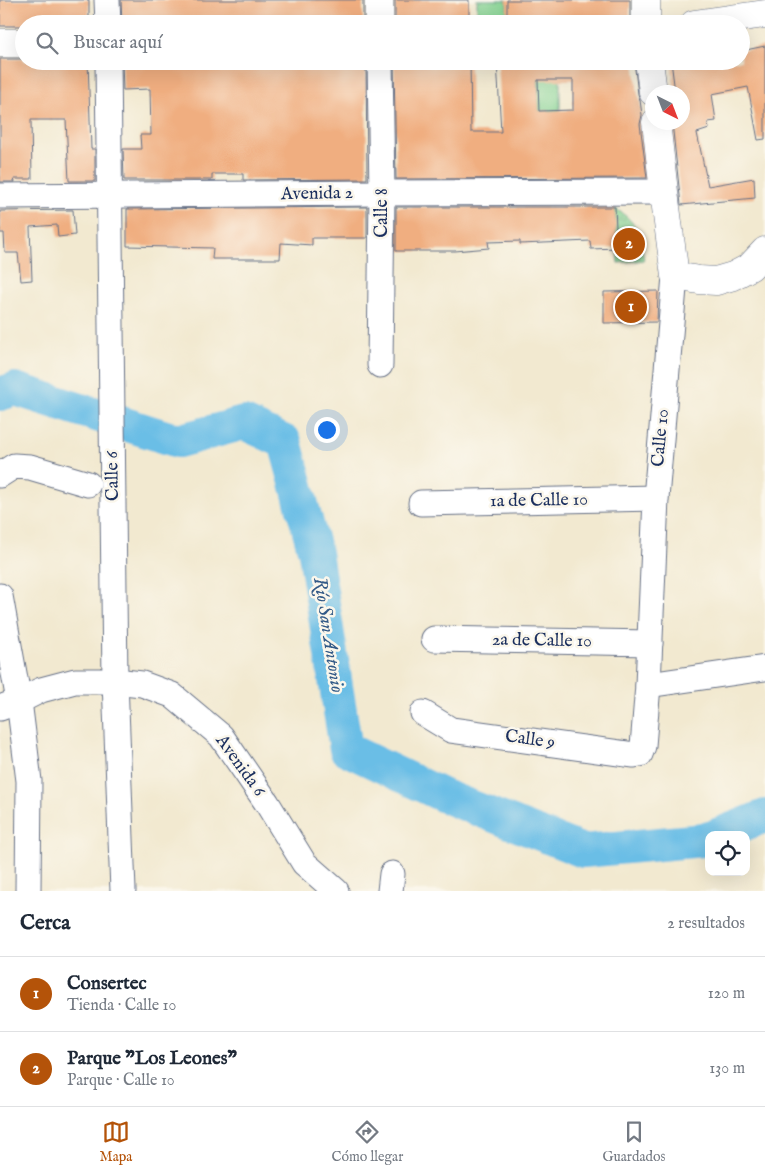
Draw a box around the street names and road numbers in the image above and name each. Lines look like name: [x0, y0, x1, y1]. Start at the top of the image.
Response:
street label: Avenida 2: [280, 182, 353, 206]
street label: Calle 8: [371, 188, 394, 238]
street label: Calle 10: [647, 408, 675, 468]
street label: Calle 6: [101, 450, 125, 501]
street label: 1a de Calle 10: [490, 489, 588, 513]
street label: 2a de Calle 10: [492, 629, 592, 653]
street label: Calle 9: [503, 725, 557, 755]
street label: Avenida 6: [209, 730, 270, 802]

